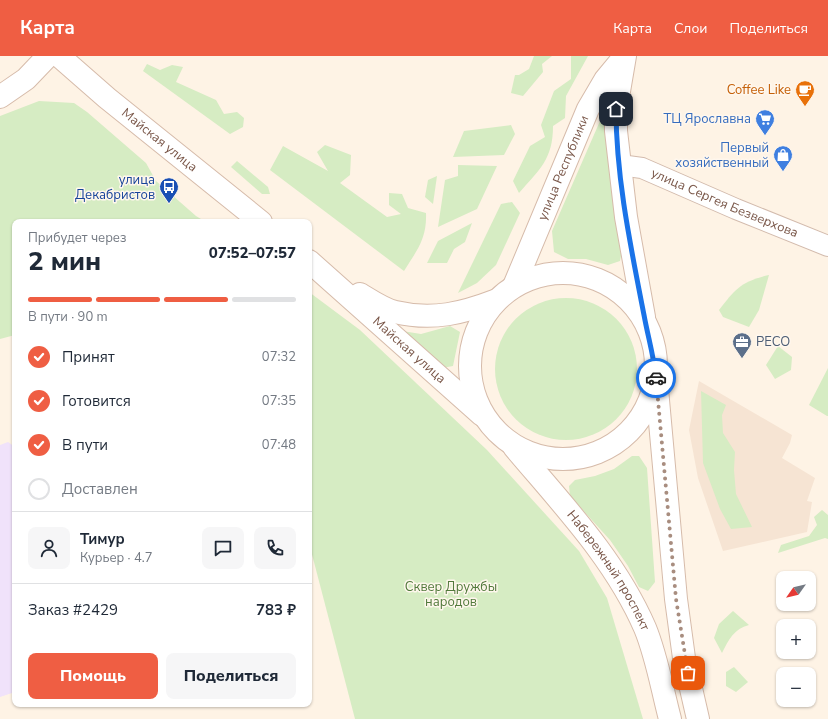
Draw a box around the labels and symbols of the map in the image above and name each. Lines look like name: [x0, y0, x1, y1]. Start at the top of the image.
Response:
cafe icon: Coffee Like: [794, 79, 816, 107]
place label: Coffee Like: [727, 81, 791, 99]
pin: [599, 92, 633, 126]
street label: Майская улица: [118, 104, 201, 176]
supermarket icon: ТЦ Ярославна: [754, 108, 776, 136]
place label: ТЦ Ярославна: [663, 110, 751, 128]
street label: улица Республики: [533, 113, 593, 223]
place label: Первый хозяйственный: [675, 139, 769, 172]
shop icon: Первый хозяйственный: [772, 144, 794, 172]
street label: улица Сергея Безверхова: [648, 164, 801, 242]
place label: улица Декабристов: [75, 171, 155, 204]
bus stop icon: улица Декабристов: [158, 176, 180, 204]
street label: Майская улица: [369, 313, 450, 388]
office icon: РЕСО: [731, 331, 753, 359]
place label: РЕСО: [756, 333, 790, 351]
courier: [636, 358, 676, 398]
street label: Набережный проспект: [563, 507, 654, 634]
north arrow: [776, 571, 816, 611]
park label: Сквер Дружбы народов: [405, 578, 497, 611]
pin: [671, 656, 705, 690]

